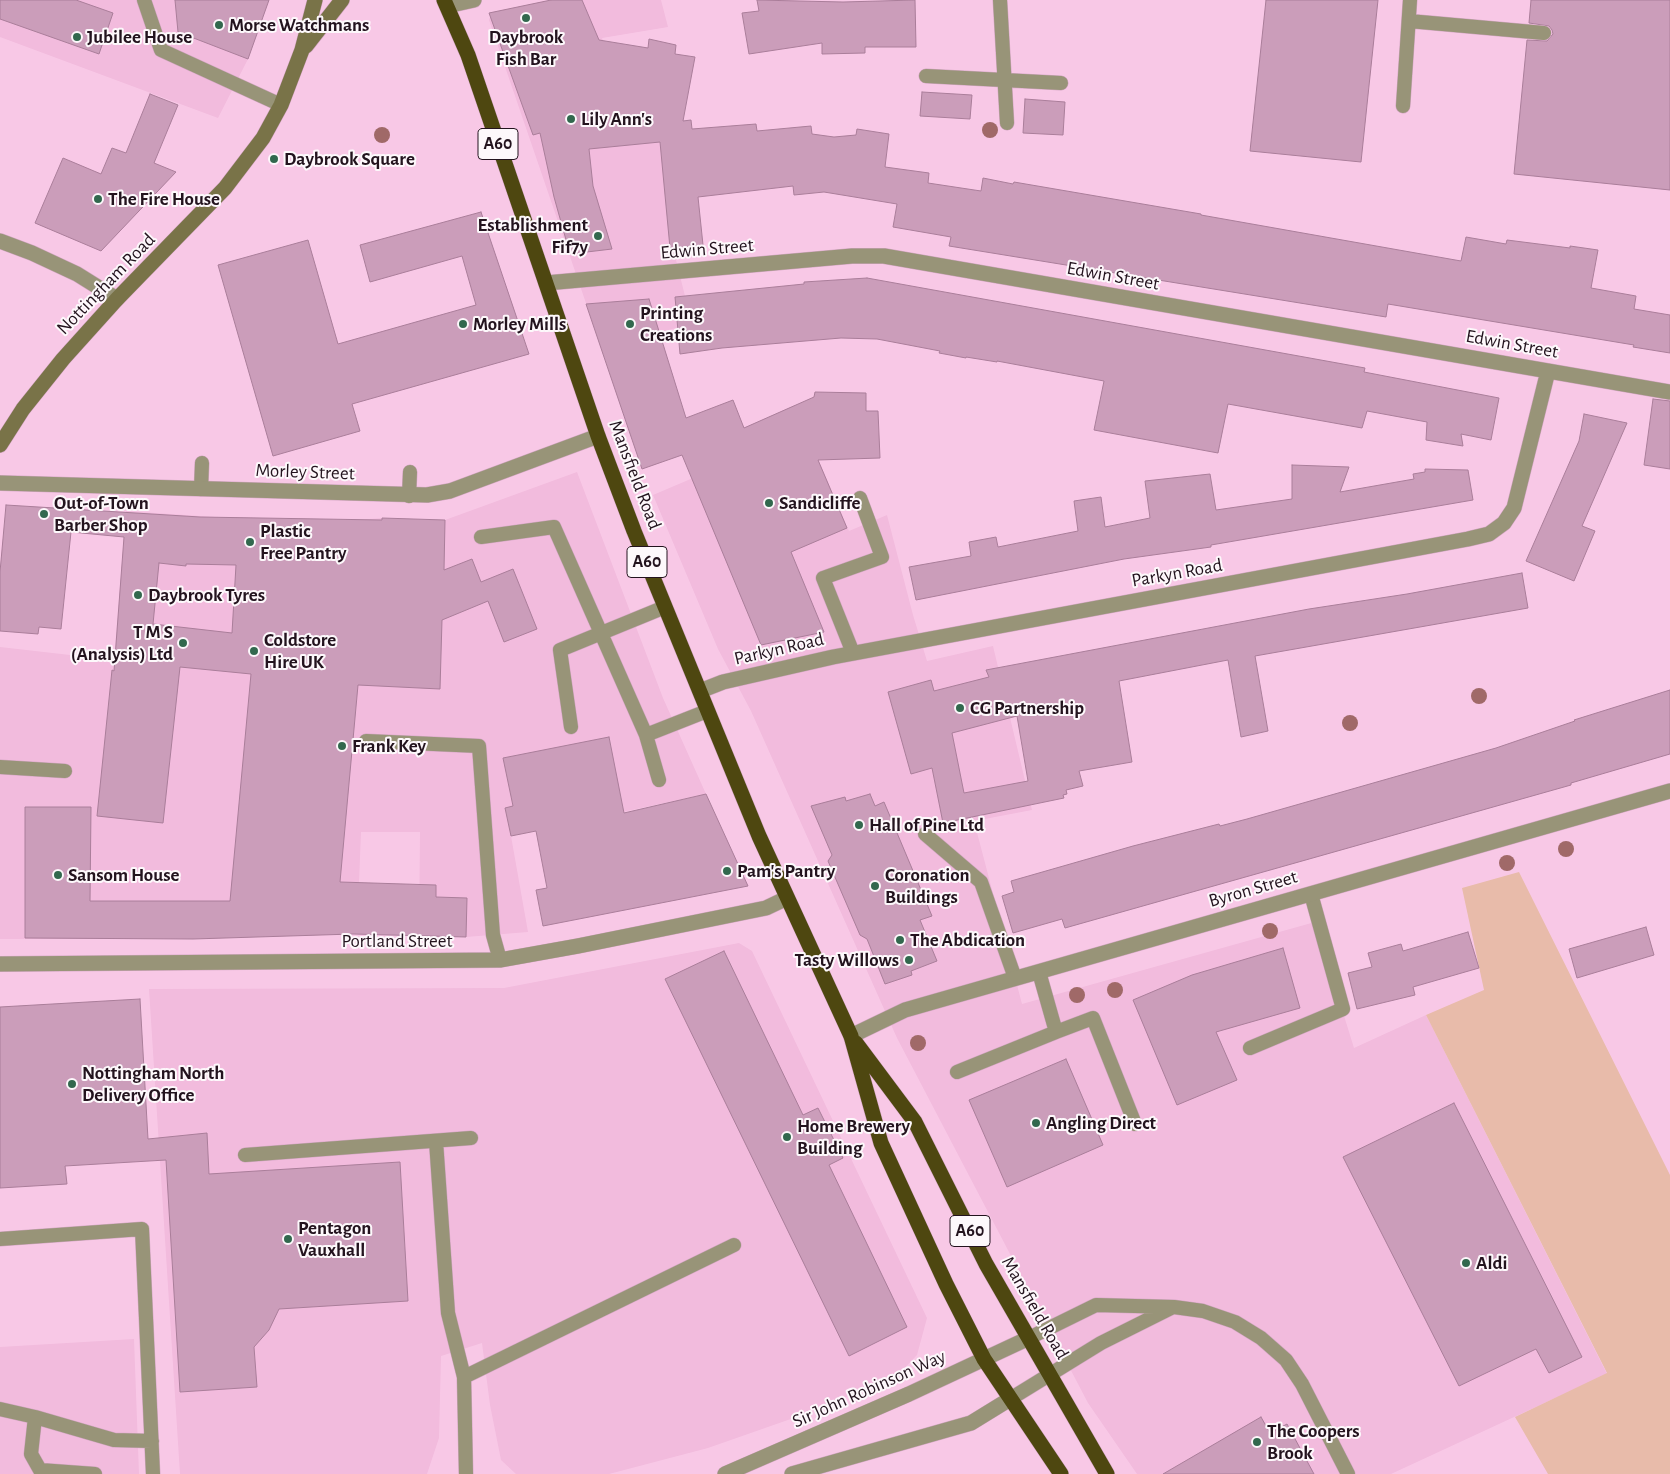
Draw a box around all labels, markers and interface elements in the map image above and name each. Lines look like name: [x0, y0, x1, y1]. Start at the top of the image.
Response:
marker: Daybrook Fish Bar: [520, 12, 532, 24]
place label: Morse Watchmans: [229, 14, 369, 36]
marker: Morse Watchmans: [213, 19, 225, 31]
place label: Jubilee House: [87, 26, 192, 48]
place label: Daybrook Fish Bar: [489, 26, 563, 70]
marker: Jubilee House: [71, 31, 83, 43]
place label: Lily Ann's: [581, 108, 652, 130]
marker: Lily Ann's: [565, 113, 577, 125]
road number: A60: [478, 128, 518, 160]
place label: Daybrook Square: [284, 148, 415, 170]
marker: Daybrook Square: [268, 153, 280, 165]
place label: The Fire House: [108, 188, 220, 210]
marker: The Fire House: [92, 193, 104, 205]
place label: Establishment Fif7y: [477, 214, 588, 258]
street label: Nottingham Road: [52, 228, 160, 340]
marker: Establishment Fif7y: [592, 230, 604, 242]
street label: Edwin Street: [659, 234, 755, 264]
street label: Edwin Street: [1065, 257, 1161, 295]
place label: Printing Creations: [640, 302, 712, 346]
place label: Morley Mills: [473, 313, 566, 335]
marker: Morley Mills: [457, 318, 469, 330]
marker: Printing Creations: [624, 318, 636, 330]
street label: Edwin Street: [1464, 325, 1560, 363]
street label: Mansfield Road: [604, 417, 666, 533]
street label: Morley Street: [255, 459, 355, 485]
place label: Out-of-Town Barber Shop: [54, 492, 149, 536]
place label: Sandicliffe: [779, 492, 861, 514]
marker: Sandicliffe: [763, 497, 775, 509]
marker: Out-of-Town Barber Shop: [38, 508, 50, 520]
place label: Plastic Free Pantry: [260, 520, 346, 564]
marker: Plastic Free Pantry: [244, 536, 256, 548]
road number: A60: [627, 546, 667, 578]
street label: Parkyn Road: [1130, 554, 1224, 592]
place label: Daybrook Tyres: [148, 584, 265, 606]
marker: Daybrook Tyres: [132, 589, 144, 601]
place label: T M S (Analysis) Ltd: [71, 621, 173, 665]
street label: Parkyn Road: [732, 628, 826, 670]
place label: Coldstore Hire UK: [264, 629, 336, 673]
marker: T M S (Analysis) Ltd: [177, 637, 189, 649]
marker: Coldstore Hire UK: [248, 645, 260, 657]
place label: CG Partnership: [970, 697, 1084, 719]
marker: CG Partnership: [954, 702, 966, 714]
place label: Frank Key: [352, 735, 426, 757]
marker: Frank Key: [336, 740, 348, 752]
place label: Hall of Pine Ltd: [869, 814, 984, 836]
marker: Hall of Pine Ltd: [853, 819, 865, 831]
place label: Pam's Pantry: [737, 860, 835, 882]
place label: Sansom House: [68, 864, 179, 886]
place label: Coronation Buildings: [885, 864, 970, 908]
marker: Pam's Pantry: [721, 865, 733, 877]
street label: Byron Street: [1206, 865, 1300, 913]
marker: Sansom House: [52, 869, 64, 881]
marker: Coronation Buildings: [869, 880, 881, 892]
place label: The Abdication: [910, 929, 1025, 951]
street label: Portland Street: [341, 930, 453, 952]
marker: The Abdication: [894, 934, 906, 946]
place label: Tasty Willows: [795, 949, 899, 971]
marker: Tasty Willows: [903, 954, 915, 966]
place label: Nottingham North Delivery Office: [82, 1062, 224, 1106]
marker: Nottingham North Delivery Office: [66, 1078, 78, 1090]
place label: Angling Direct: [1046, 1112, 1156, 1134]
place label: Home Brewery Building: [797, 1115, 910, 1159]
marker: Angling Direct: [1030, 1117, 1042, 1129]
marker: Home Brewery Building: [781, 1131, 793, 1143]
road number: A60: [950, 1216, 990, 1246]
place label: Pentagon Vauxhall: [298, 1217, 371, 1261]
marker: Pentagon Vauxhall: [282, 1233, 294, 1245]
place label: Aldi: [1476, 1252, 1508, 1274]
street label: Mansfield Road: [996, 1253, 1074, 1363]
marker: Aldi: [1460, 1257, 1472, 1269]
street label: Sir John Robinson Way: [789, 1345, 949, 1433]
place label: The Coopers Brook: [1267, 1420, 1360, 1464]
marker: The Coopers Brook: [1251, 1436, 1263, 1448]

